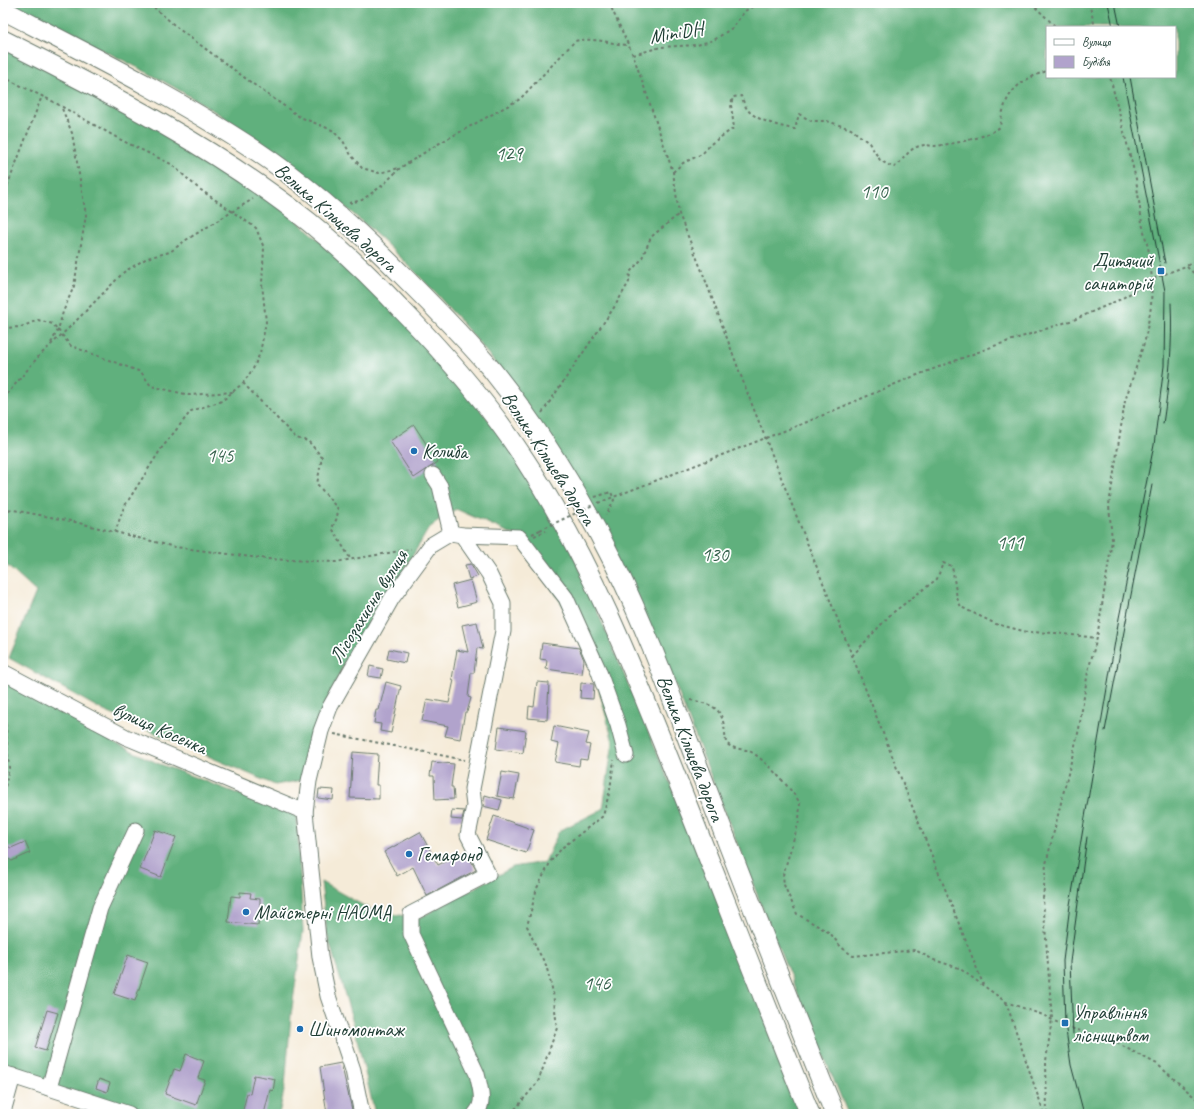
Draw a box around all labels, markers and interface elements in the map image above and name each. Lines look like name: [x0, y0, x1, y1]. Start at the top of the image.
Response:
street label: MiniDH: [647, 15, 708, 49]
legend: [1046, 26, 1176, 78]
text: Вулиця: [1082, 34, 1111, 50]
text: Будівля: [1082, 54, 1111, 70]
park label: 129: [496, 141, 525, 166]
street label: Велика Кільцева дорога: [269, 157, 404, 279]
park label: 110: [861, 179, 890, 204]
place label: Дитячий санаторій: [1083, 248, 1155, 296]
marker: Дитячий санаторій: [1156, 266, 1166, 276]
street label: Велика Кільцева дорога: [496, 387, 602, 531]
place label: Колиба: [422, 439, 469, 464]
park label: 145: [207, 443, 234, 468]
marker: Колиба: [409, 446, 419, 456]
park label: 111: [997, 530, 1025, 555]
park label: 130: [702, 542, 731, 567]
street label: Лісозахисна вулиця: [324, 544, 414, 667]
street label: Велика Кільцева дорога: [651, 672, 731, 827]
street label: вулиця Косенка: [109, 697, 212, 761]
place label: Гемафонд: [417, 842, 483, 867]
marker: Гемафонд: [404, 849, 414, 859]
place label: Майстерні НАОМА: [254, 900, 392, 925]
marker: Майстерні НАОМА: [241, 907, 251, 917]
park label: 146: [584, 971, 612, 996]
place label: Управління лісництвом: [1073, 1000, 1149, 1048]
place label: Шиномонтаж: [308, 1017, 405, 1042]
marker: Управління лісництвом: [1060, 1018, 1070, 1028]
marker: Шиномонтаж: [295, 1024, 305, 1034]

